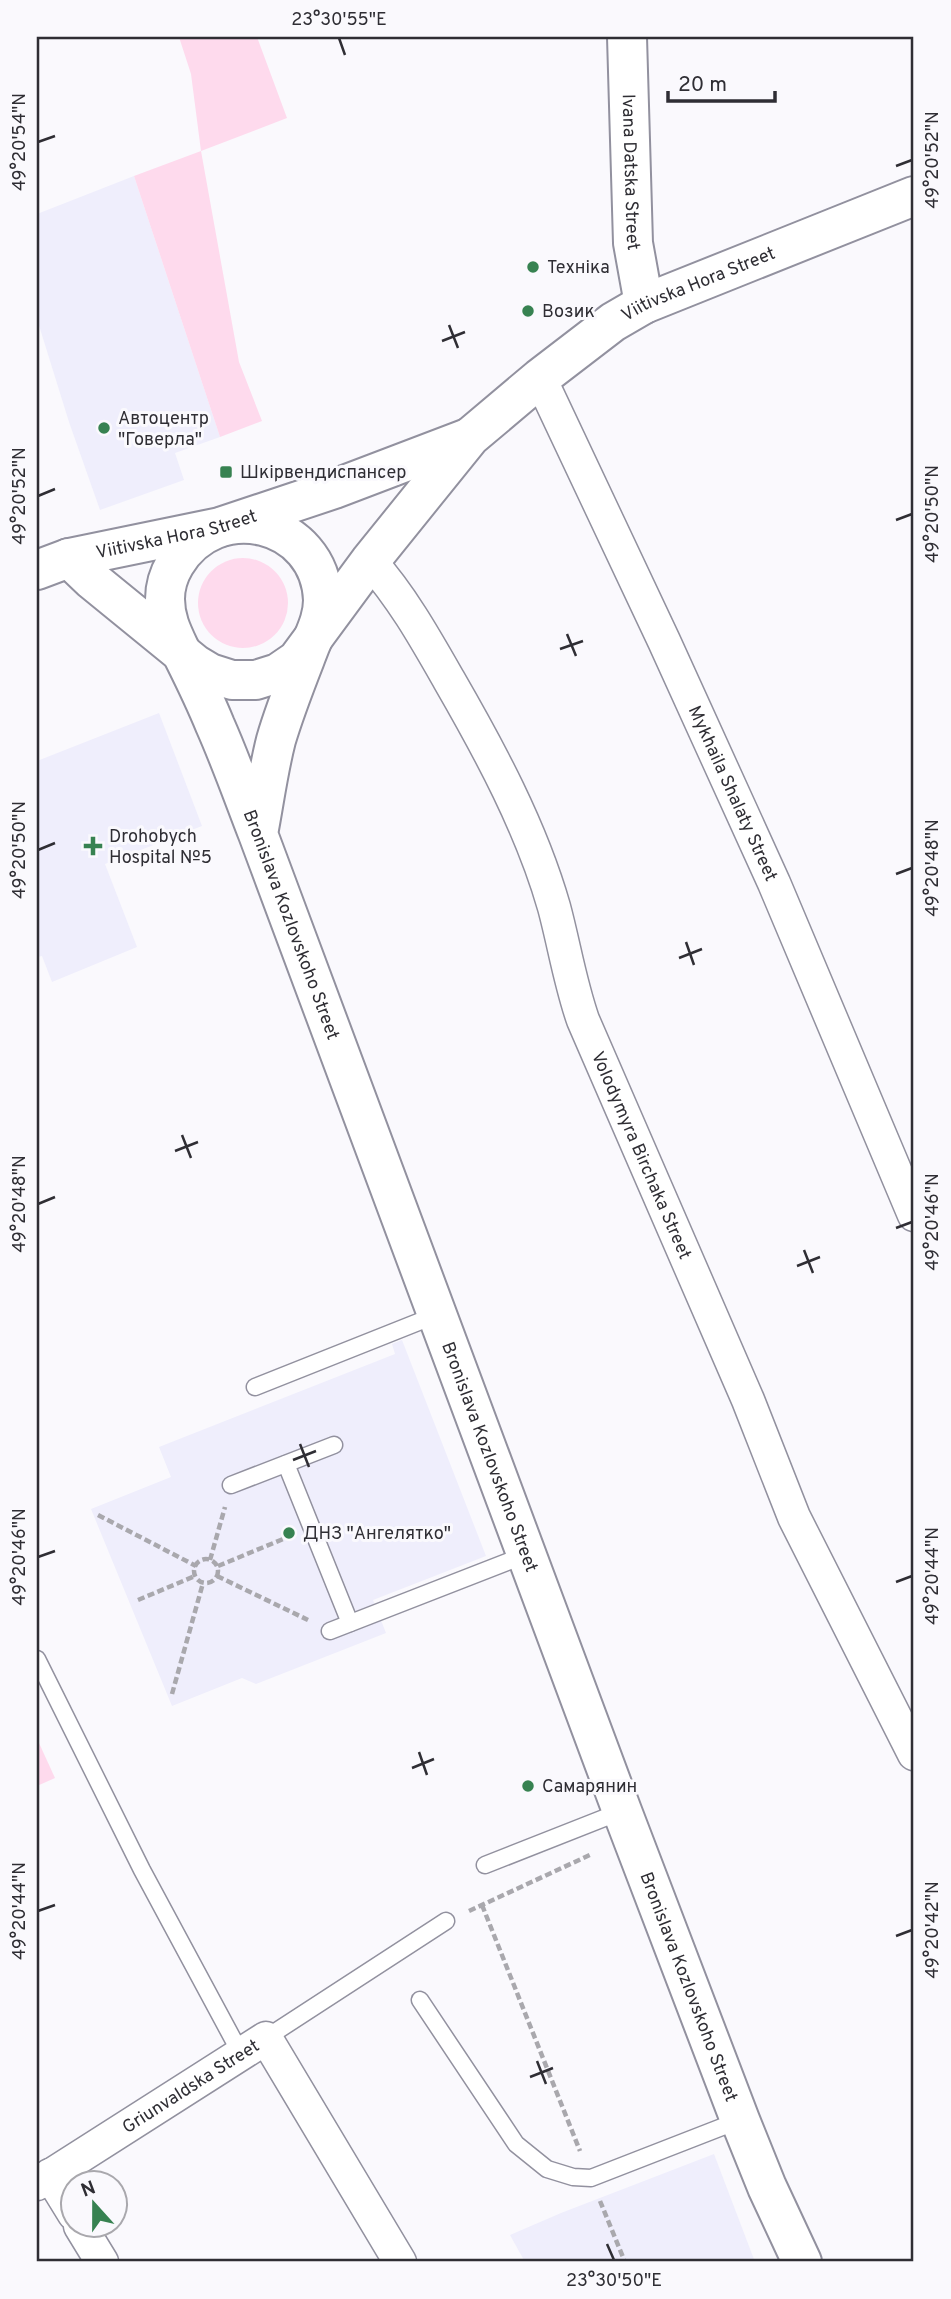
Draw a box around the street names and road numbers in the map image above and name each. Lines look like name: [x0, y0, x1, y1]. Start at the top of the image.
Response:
street label: Ivana Datska Street: [616, 94, 644, 252]
street label: Viitivska Hora Street: [618, 243, 779, 328]
street label: Viitivska Hora Street: [94, 505, 260, 565]
street label: Mykhaila Shalaty Street: [682, 702, 782, 885]
street label: Bronislava Kozlovskoho Street: [237, 807, 344, 1043]
street label: Volodymyra Birchaka Street: [585, 1048, 696, 1263]
street label: Bronislava Kozlovskoho Street: [435, 1339, 542, 1576]
street label: Bronislava Kozlovskoho Street: [633, 1869, 742, 2105]
street label: Griunvaldska Street: [118, 2035, 264, 2140]

